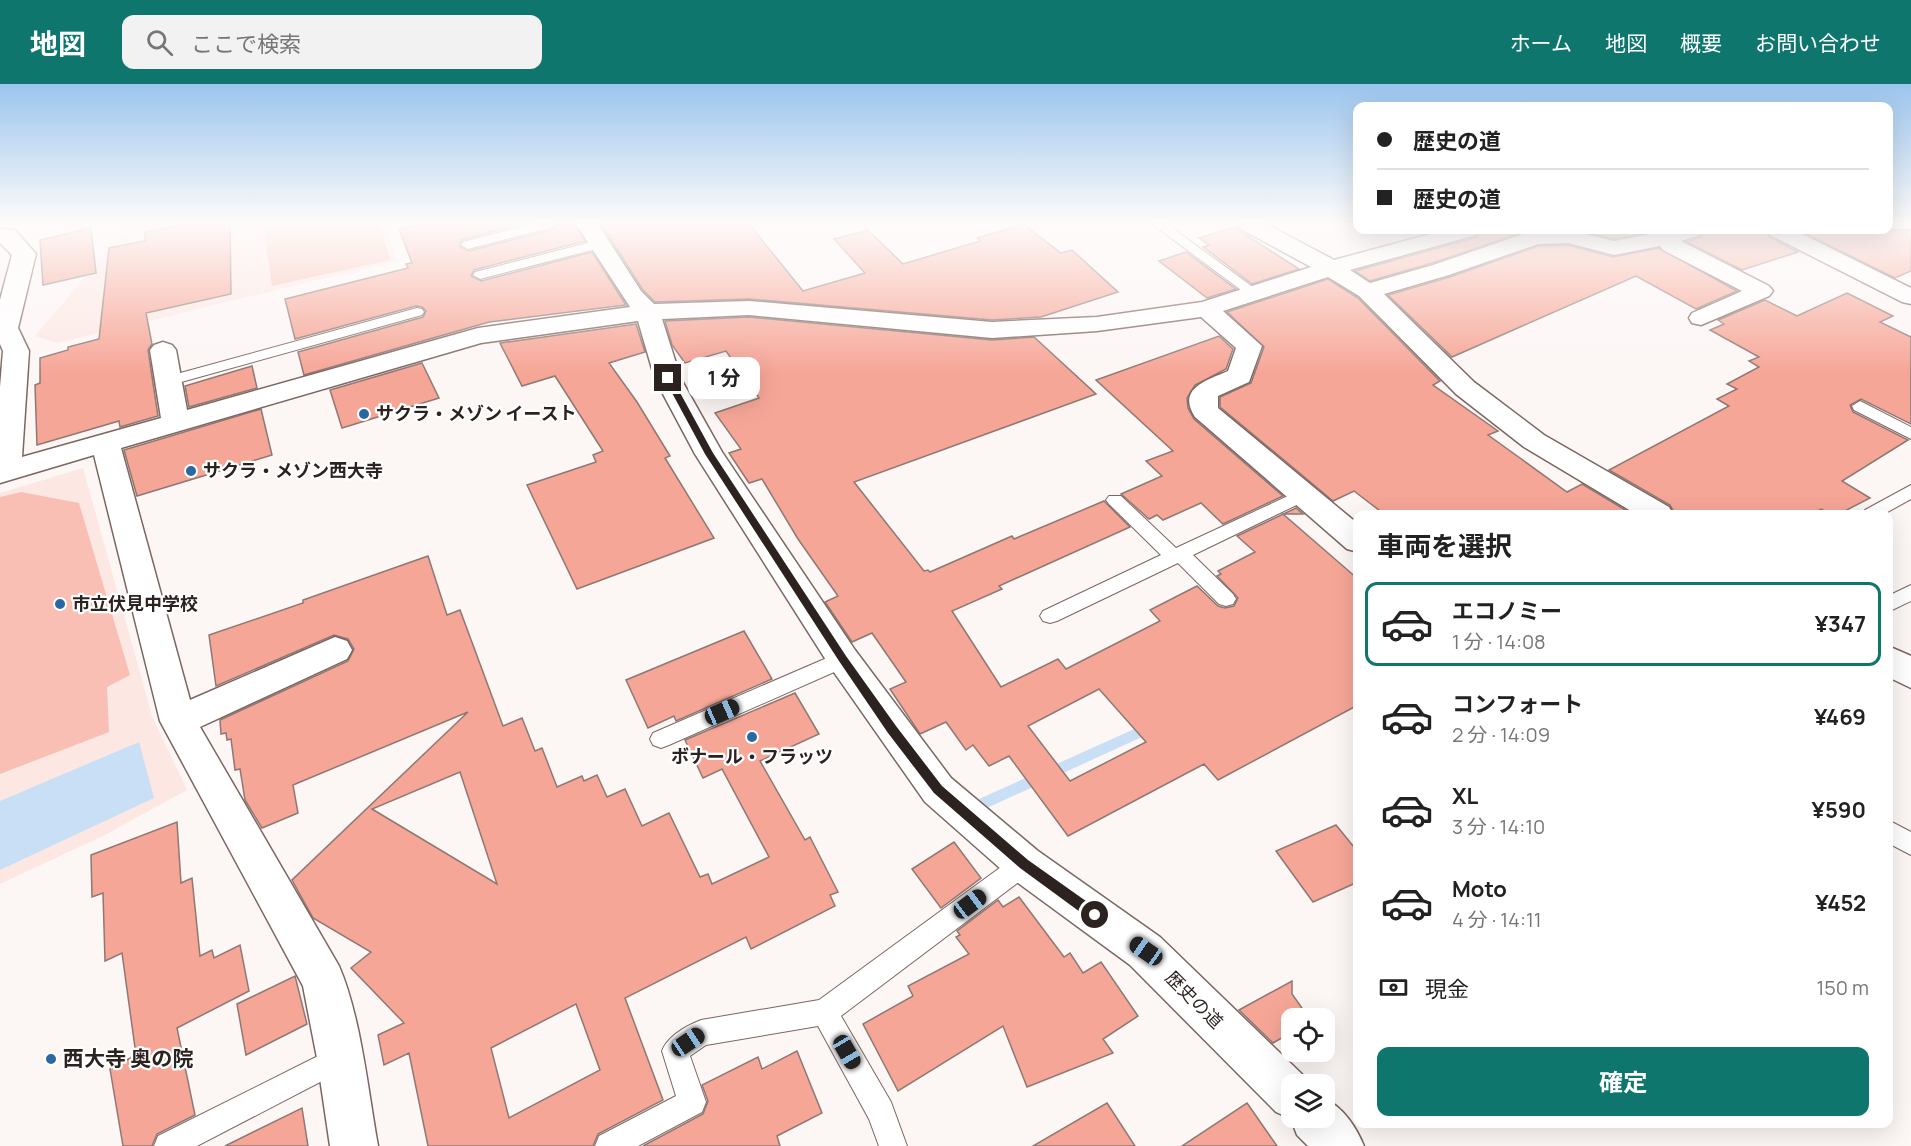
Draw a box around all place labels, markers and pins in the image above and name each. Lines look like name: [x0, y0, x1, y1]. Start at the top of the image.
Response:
place label: サクラ・メゾン イースト: [376, 401, 577, 425]
marker: サクラ・メゾン イースト: [357, 407, 371, 421]
place label: サクラ・メゾン西大寺: [203, 458, 383, 482]
marker: サクラ・メゾン西大寺: [184, 464, 198, 478]
place label: 市立伏見中学校: [72, 591, 198, 615]
marker: 市立伏見中学校: [53, 597, 67, 611]
marker: ボナール・フラッツ: [745, 730, 759, 744]
place label: ボナール・フラッツ: [671, 744, 833, 768]
place label: 西大寺 奥の院: [63, 1044, 193, 1072]
marker: 西大寺 奥の院: [44, 1052, 58, 1066]

